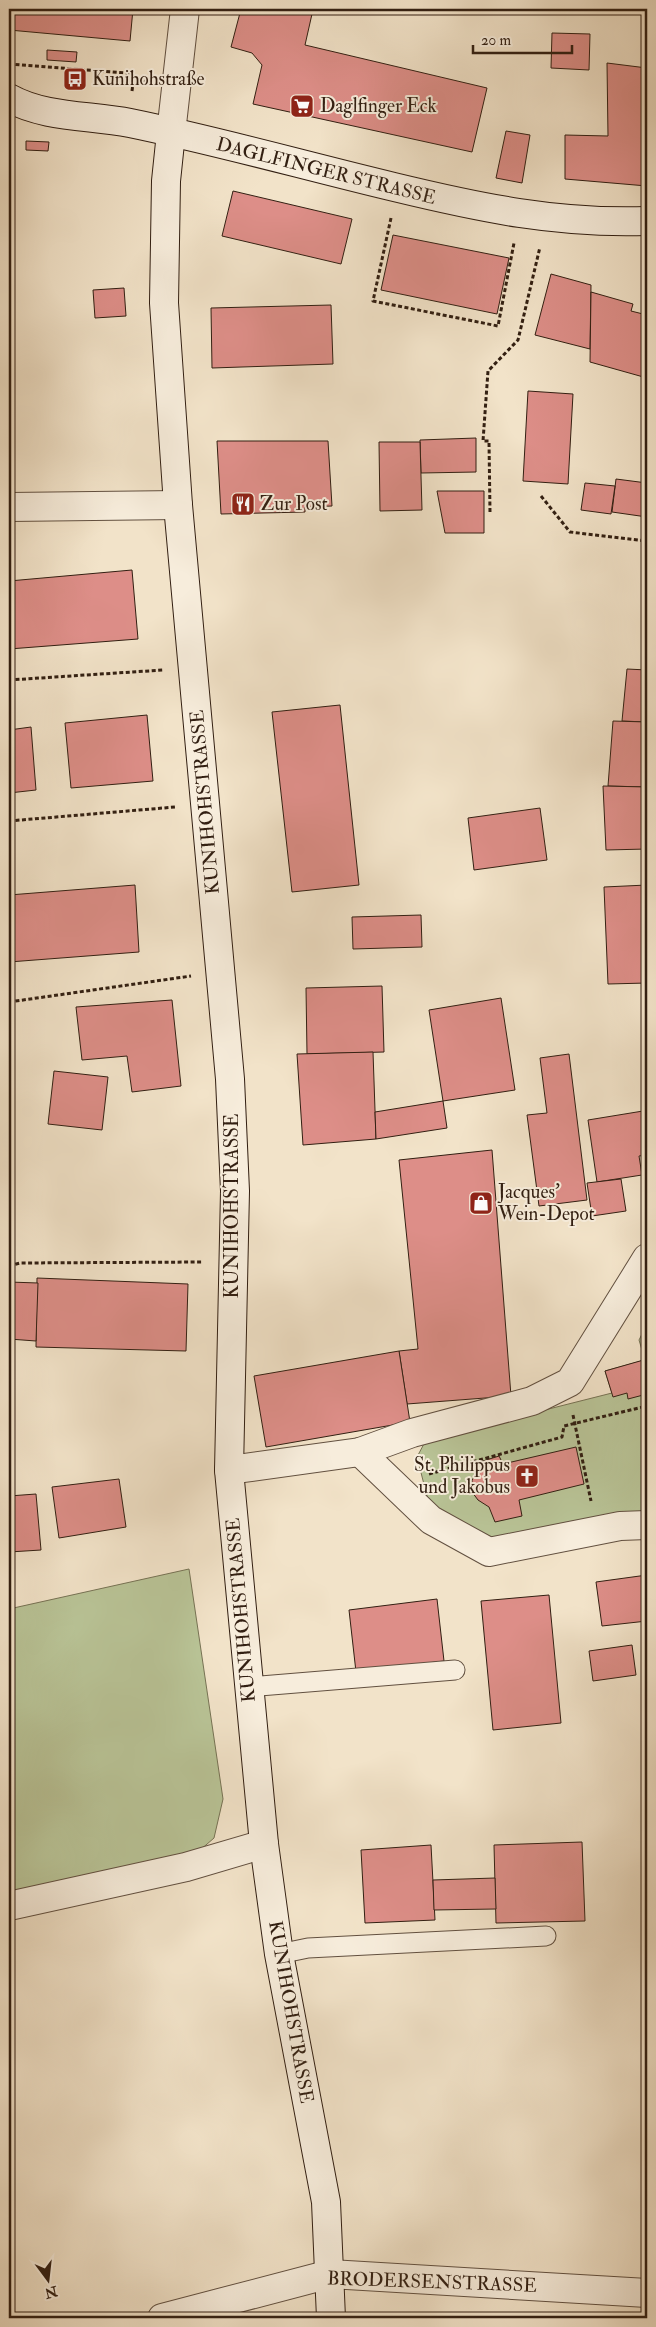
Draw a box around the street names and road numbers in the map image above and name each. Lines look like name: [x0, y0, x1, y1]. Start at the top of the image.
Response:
street label: DAGLFINGER STRASSE: [214, 132, 439, 210]
street label: KUNIHOHSTRASSE: [185, 708, 225, 895]
street label: KUNIHOHSTRASSE: [220, 1113, 244, 1299]
street label: KUNIHOHSTRASSE: [221, 1516, 261, 1703]
street label: KUNIHOHSTRASSE: [263, 1919, 319, 2106]
street label: BRODERSENSTRASSE: [327, 2266, 538, 2298]

